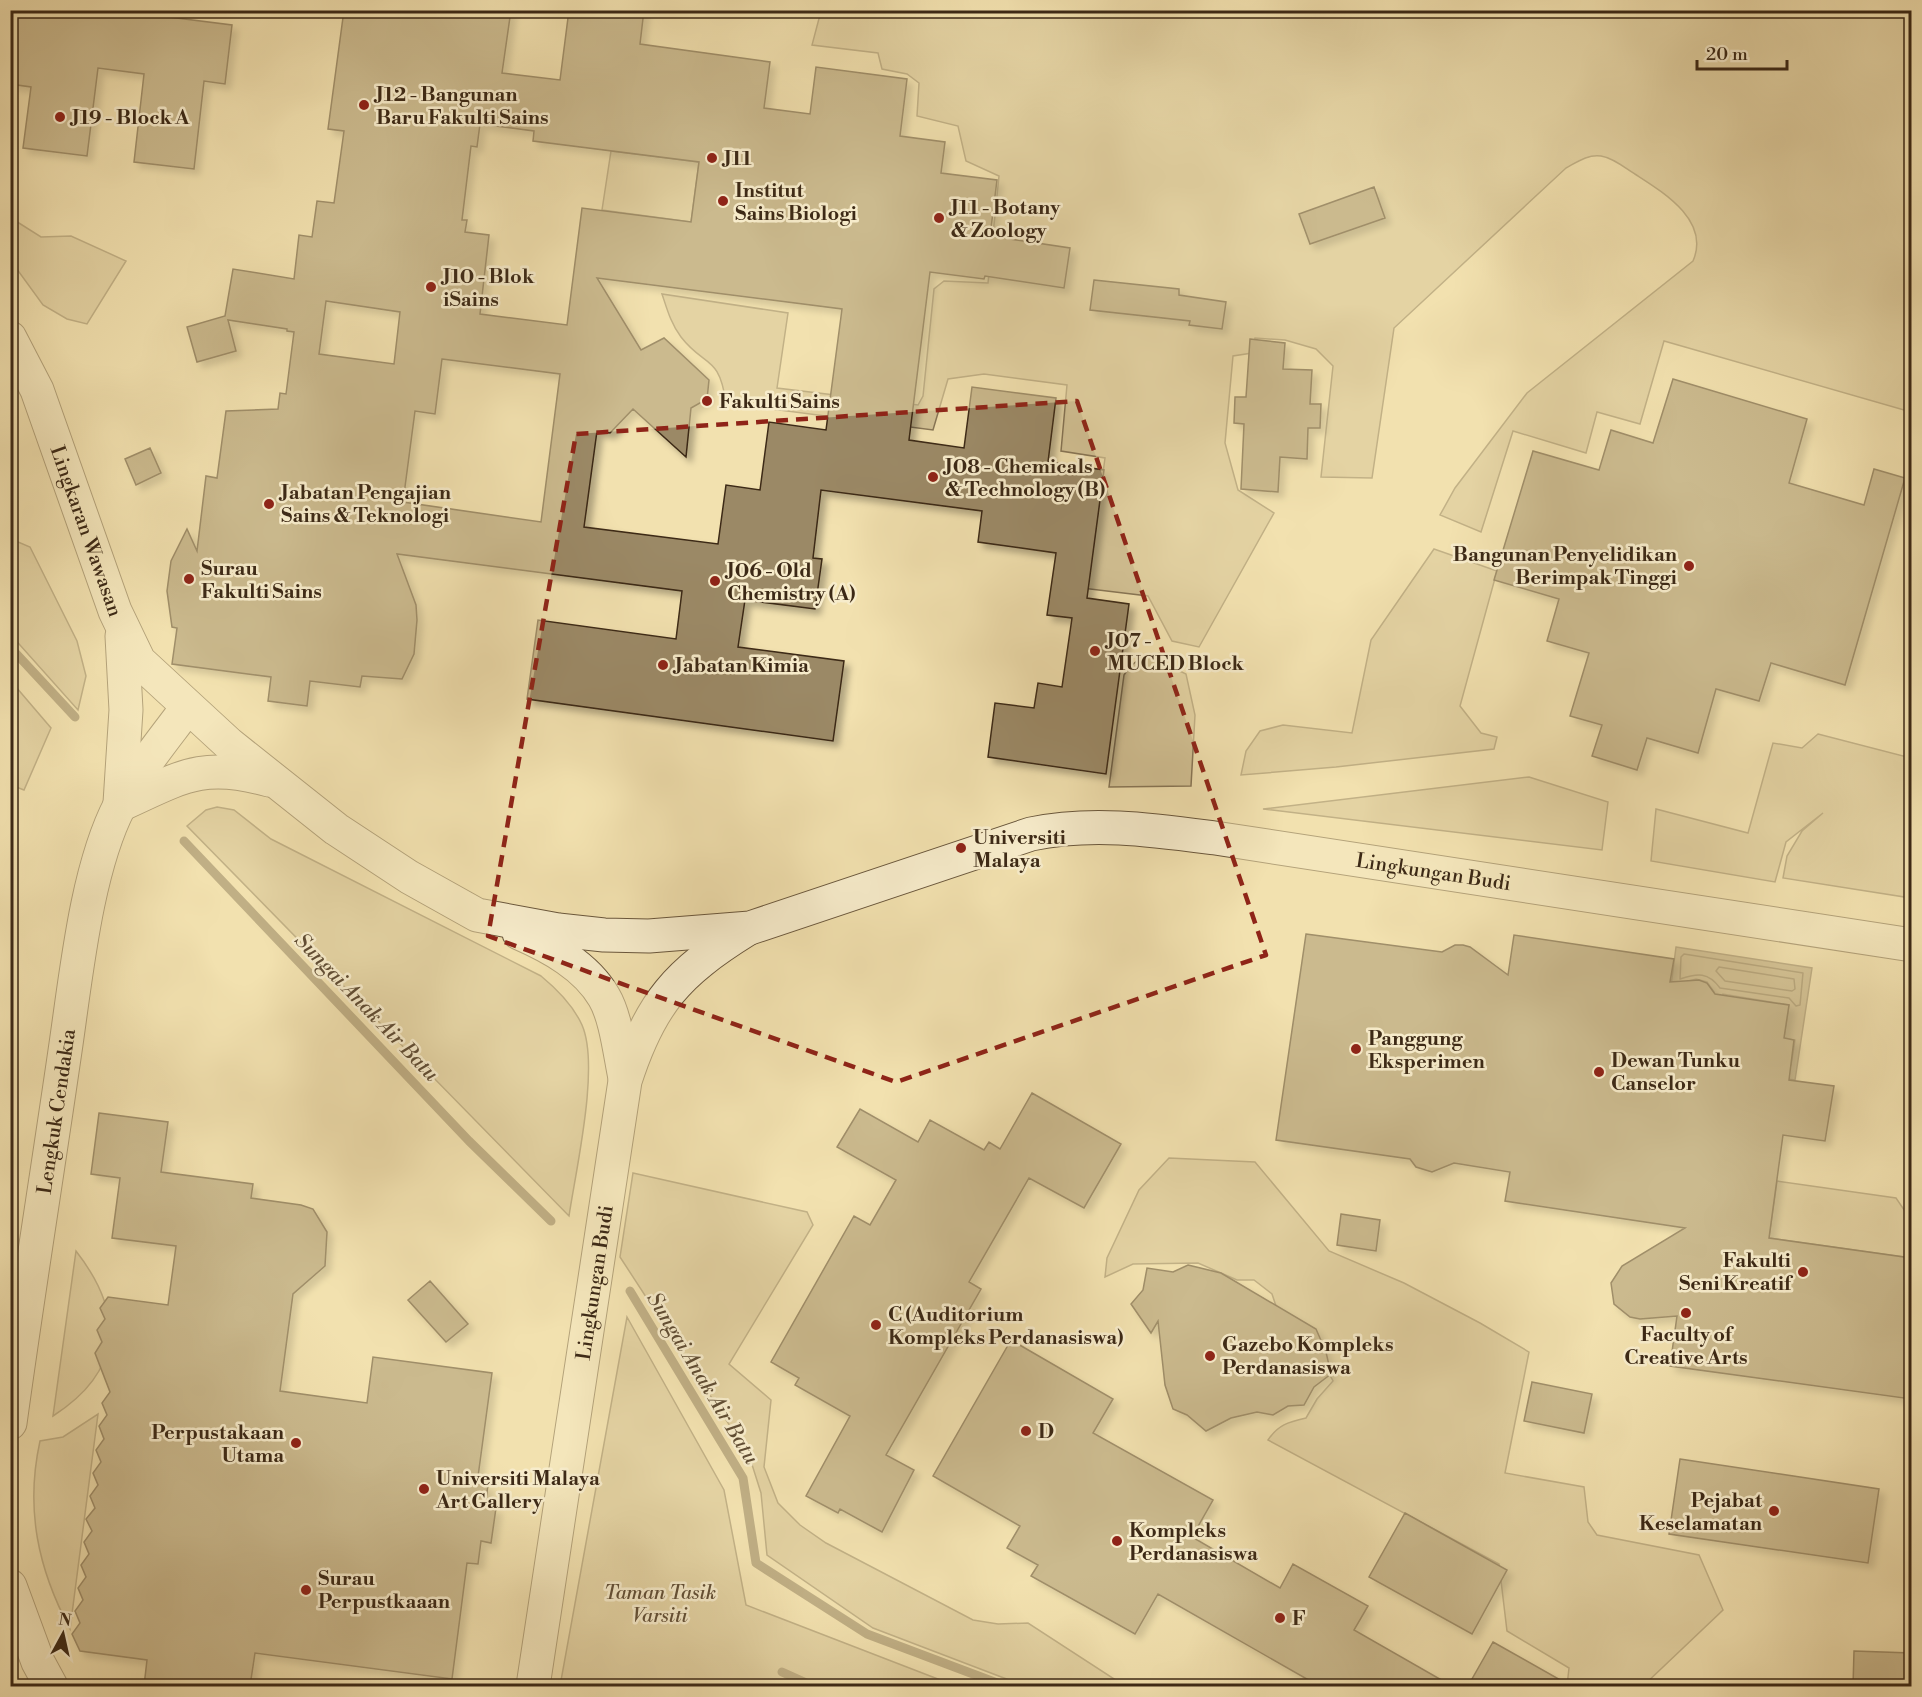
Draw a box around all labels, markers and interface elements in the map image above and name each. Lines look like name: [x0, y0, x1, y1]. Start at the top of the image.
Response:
scale bar: [1697, 33, 1787, 71]
text: 20 m: [1706, 43, 1748, 66]
place label: J12 - Bangunan Baru Fakulti Sains: [373, 83, 549, 131]
marker: J12 - Bangunan Baru Fakulti Sains: [357, 98, 371, 112]
place label: J19 - Block A: [69, 106, 190, 131]
marker: J19 - Block A: [53, 110, 67, 124]
place label: J11: [721, 147, 752, 172]
marker: J11: [705, 151, 719, 165]
place label: Institut Sains Biologi: [735, 179, 857, 227]
marker: Institut Sains Biologi: [716, 194, 730, 208]
place label: J11 - Botany & Zoology: [948, 196, 1061, 244]
marker: J11 - Botany & Zoology: [932, 211, 946, 225]
place label: J10 - Blok iSains: [440, 265, 535, 313]
marker: J10 - Blok iSains: [424, 280, 438, 294]
place label: Fakulti Sains: [719, 390, 840, 415]
marker: Fakulti Sains: [700, 394, 714, 408]
street label: Lingkaran Wawasan: [44, 442, 127, 620]
place label: J08 - Chemicals & Technology (B): [942, 455, 1105, 503]
marker: J08 - Chemicals & Technology (B): [926, 470, 940, 484]
place label: Jabatan Pengajian Sains & Teknologi: [278, 481, 452, 529]
marker: Jabatan Pengajian Sains & Teknologi: [262, 497, 276, 511]
place label: Bangunan Penyelidikan Berimpak Tinggi: [1453, 543, 1678, 591]
place label: Surau Fakulti Sains: [201, 557, 322, 605]
place label: J06 - Old Chemistry (A): [724, 559, 855, 607]
marker: Bangunan Penyelidikan Berimpak Tinggi: [1682, 559, 1696, 573]
marker: Surau Fakulti Sains: [182, 572, 196, 586]
marker: J06 - Old Chemistry (A): [708, 574, 722, 588]
place label: J07 - MUCED Block: [1104, 629, 1244, 677]
marker: J07 - MUCED Block: [1088, 644, 1102, 658]
place label: Jabatan Kimia: [672, 654, 809, 679]
marker: Jabatan Kimia: [656, 658, 670, 672]
place label: Universiti Malaya: [973, 826, 1067, 874]
marker: Universiti Malaya: [954, 841, 968, 855]
street label: Lingkungan Budi: [1354, 849, 1513, 897]
water label: Sungai Anak Air Batu: [289, 928, 444, 1087]
street label: Lengkuk Cendakia: [33, 1027, 82, 1196]
place label: Panggung Eksperimen: [1368, 1027, 1485, 1075]
marker: Panggung Eksperimen: [1349, 1042, 1363, 1056]
place label: Dewan Tunku Canselor: [1611, 1049, 1741, 1097]
marker: Dewan Tunku Canselor: [1592, 1065, 1606, 1079]
street label: Lingkungan Budi: [572, 1203, 620, 1362]
place label: Fakulti Seni Kreatif: [1679, 1249, 1794, 1297]
marker: Fakulti Seni Kreatif: [1796, 1265, 1810, 1279]
water label: Sungai Anak Air Batu: [640, 1288, 764, 1469]
place label: C (Auditorium Kompleks Perdanasiswa): [888, 1303, 1123, 1351]
marker: Faculty of Creative Arts: [1679, 1306, 1693, 1320]
marker: C (Auditorium Kompleks Perdanasiswa): [869, 1318, 883, 1332]
place label: Faculty of Creative Arts: [1624, 1323, 1748, 1371]
place label: Gazebo Kompleks Perdanasiswa: [1222, 1333, 1394, 1381]
marker: Gazebo Kompleks Perdanasiswa: [1203, 1349, 1217, 1363]
place label: D: [1038, 1420, 1054, 1445]
place label: Perpustakaan Utama: [151, 1421, 285, 1469]
marker: D: [1019, 1424, 1033, 1438]
marker: Perpustakaan Utama: [289, 1436, 303, 1450]
place label: Universiti Malaya Art Gallery: [435, 1467, 600, 1515]
marker: Universiti Malaya Art Gallery: [417, 1482, 431, 1496]
place label: Pejabat Keselamatan: [1639, 1489, 1763, 1537]
marker: Pejabat Keselamatan: [1767, 1504, 1781, 1518]
place label: Kompleks Perdanasiswa: [1129, 1519, 1258, 1567]
marker: Kompleks Perdanasiswa: [1110, 1534, 1124, 1548]
place label: Surau Perpustkaaan: [318, 1567, 451, 1615]
park label: Taman Tasik Varsiti: [604, 1581, 716, 1629]
marker: Surau Perpustkaaan: [299, 1583, 313, 1597]
north arrow: [33, 1604, 93, 1664]
place label: F: [1292, 1607, 1306, 1632]
text: N: [57, 1609, 73, 1631]
marker: F: [1273, 1611, 1287, 1625]

